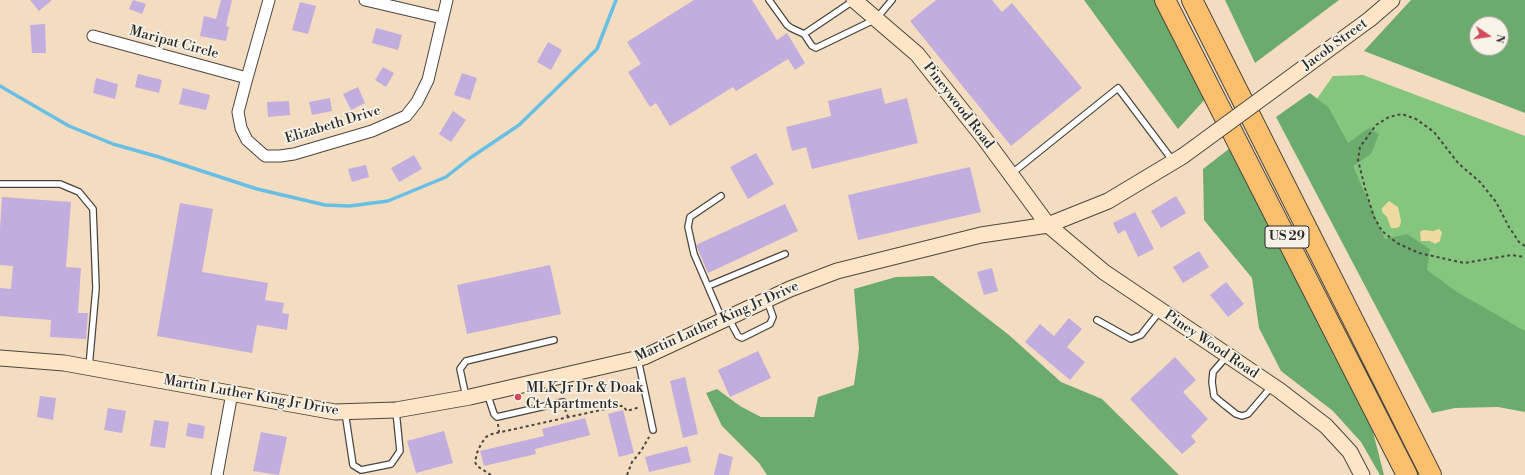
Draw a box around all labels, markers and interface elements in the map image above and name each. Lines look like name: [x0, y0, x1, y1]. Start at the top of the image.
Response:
street label: Jacob Street: [1299, 16, 1371, 74]
north arrow: [1469, 16, 1509, 56]
street label: Maripat Circle: [128, 23, 220, 63]
text: N: [1492, 33, 1508, 44]
street label: Pineywood Road: [919, 60, 997, 152]
street label: Elizabeth Drive: [283, 102, 383, 148]
road number: US 29: [1265, 226, 1309, 248]
street label: Martin Luther King Jr Drive: [632, 278, 802, 366]
street label: Piney Wood Road: [1161, 307, 1261, 383]
street label: Martin Luther King Jr Drive: [162, 372, 340, 420]
place label: MLK Jr Dr & Doak Ct Apartments: [526, 381, 643, 414]
marker: MLK Jr Dr & Doak Ct Apartments: [513, 392, 523, 402]

